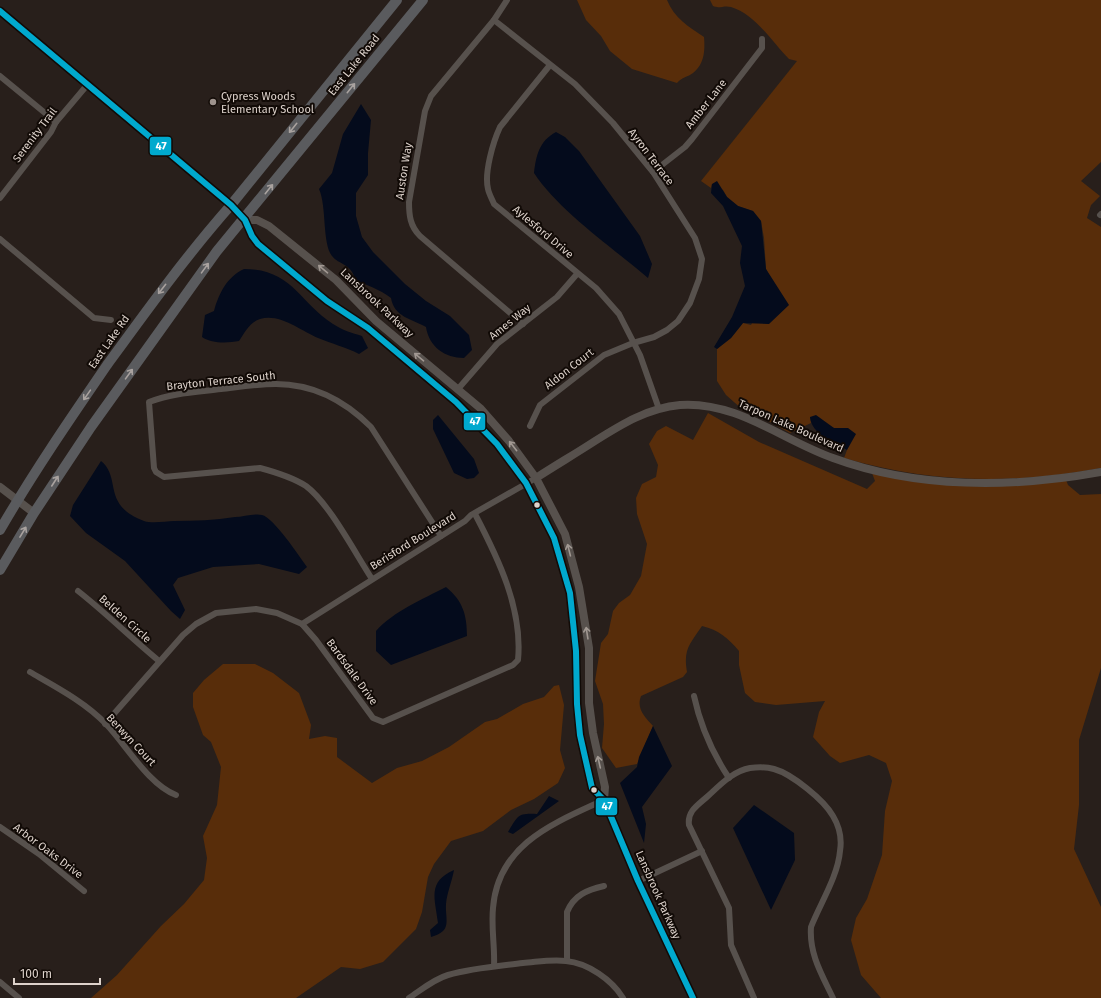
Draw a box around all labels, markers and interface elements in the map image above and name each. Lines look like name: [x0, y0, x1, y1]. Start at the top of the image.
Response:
street label: East Lake Road: [325, 32, 383, 98]
street label: Amber Lane: [683, 77, 729, 131]
one-way arrow: [347, 83, 355, 94]
place label: Cypress Woods Elementary School: [221, 90, 314, 116]
marker: Cypress Woods Elementary School: [208, 97, 218, 107]
street label: Serenity Trail: [10, 105, 60, 165]
one-way arrow: [289, 123, 297, 134]
street label: Ayron Terrace: [625, 126, 677, 188]
line badge: 47: [149, 136, 172, 156]
text: 47: [155, 140, 167, 153]
street label: Auston Way: [393, 141, 415, 200]
one-way arrow: [265, 184, 273, 195]
street label: Aylesford Drive: [510, 203, 576, 261]
one-way arrow: [201, 263, 209, 274]
one-way arrow: [318, 265, 329, 274]
street label: Lansbrook Parkway: [338, 266, 417, 341]
one-way arrow: [158, 283, 167, 294]
street label: Ames Way: [487, 301, 534, 343]
street label: East Lake Rd: [86, 313, 132, 371]
street label: Aldon Court: [542, 346, 596, 392]
one-way arrow: [414, 352, 425, 361]
one-way arrow: [125, 368, 133, 379]
street label: Brayton Terrace South: [166, 369, 276, 393]
one-way arrow: [83, 389, 91, 400]
street label: Tarpon Lake Boulevard: [736, 397, 846, 455]
line badge: 47: [463, 412, 486, 431]
text: 47: [469, 415, 481, 428]
one-way arrow: [509, 440, 517, 451]
one-way arrow: [51, 476, 59, 487]
unlabelled marker: [532, 500, 542, 510]
street label: Berisford Boulevard: [368, 509, 458, 573]
one-way arrow: [19, 526, 27, 538]
one-way arrow: [565, 543, 572, 556]
street label: Belden Circle: [96, 592, 154, 646]
one-way arrow: [582, 627, 590, 640]
street label: Bardsdale Drive: [324, 636, 380, 708]
street label: Berwyn Court: [104, 711, 158, 769]
one-way arrow: [595, 756, 603, 769]
unlabelled marker: [589, 785, 599, 795]
line badge: 47: [595, 797, 618, 816]
text: 47: [601, 800, 613, 813]
street label: Arbor Oaks Drive: [11, 821, 85, 881]
street label: Lansbrook Parkway: [633, 849, 684, 942]
scale bar: [14, 960, 100, 986]
text: 100 m: [20, 967, 52, 981]

